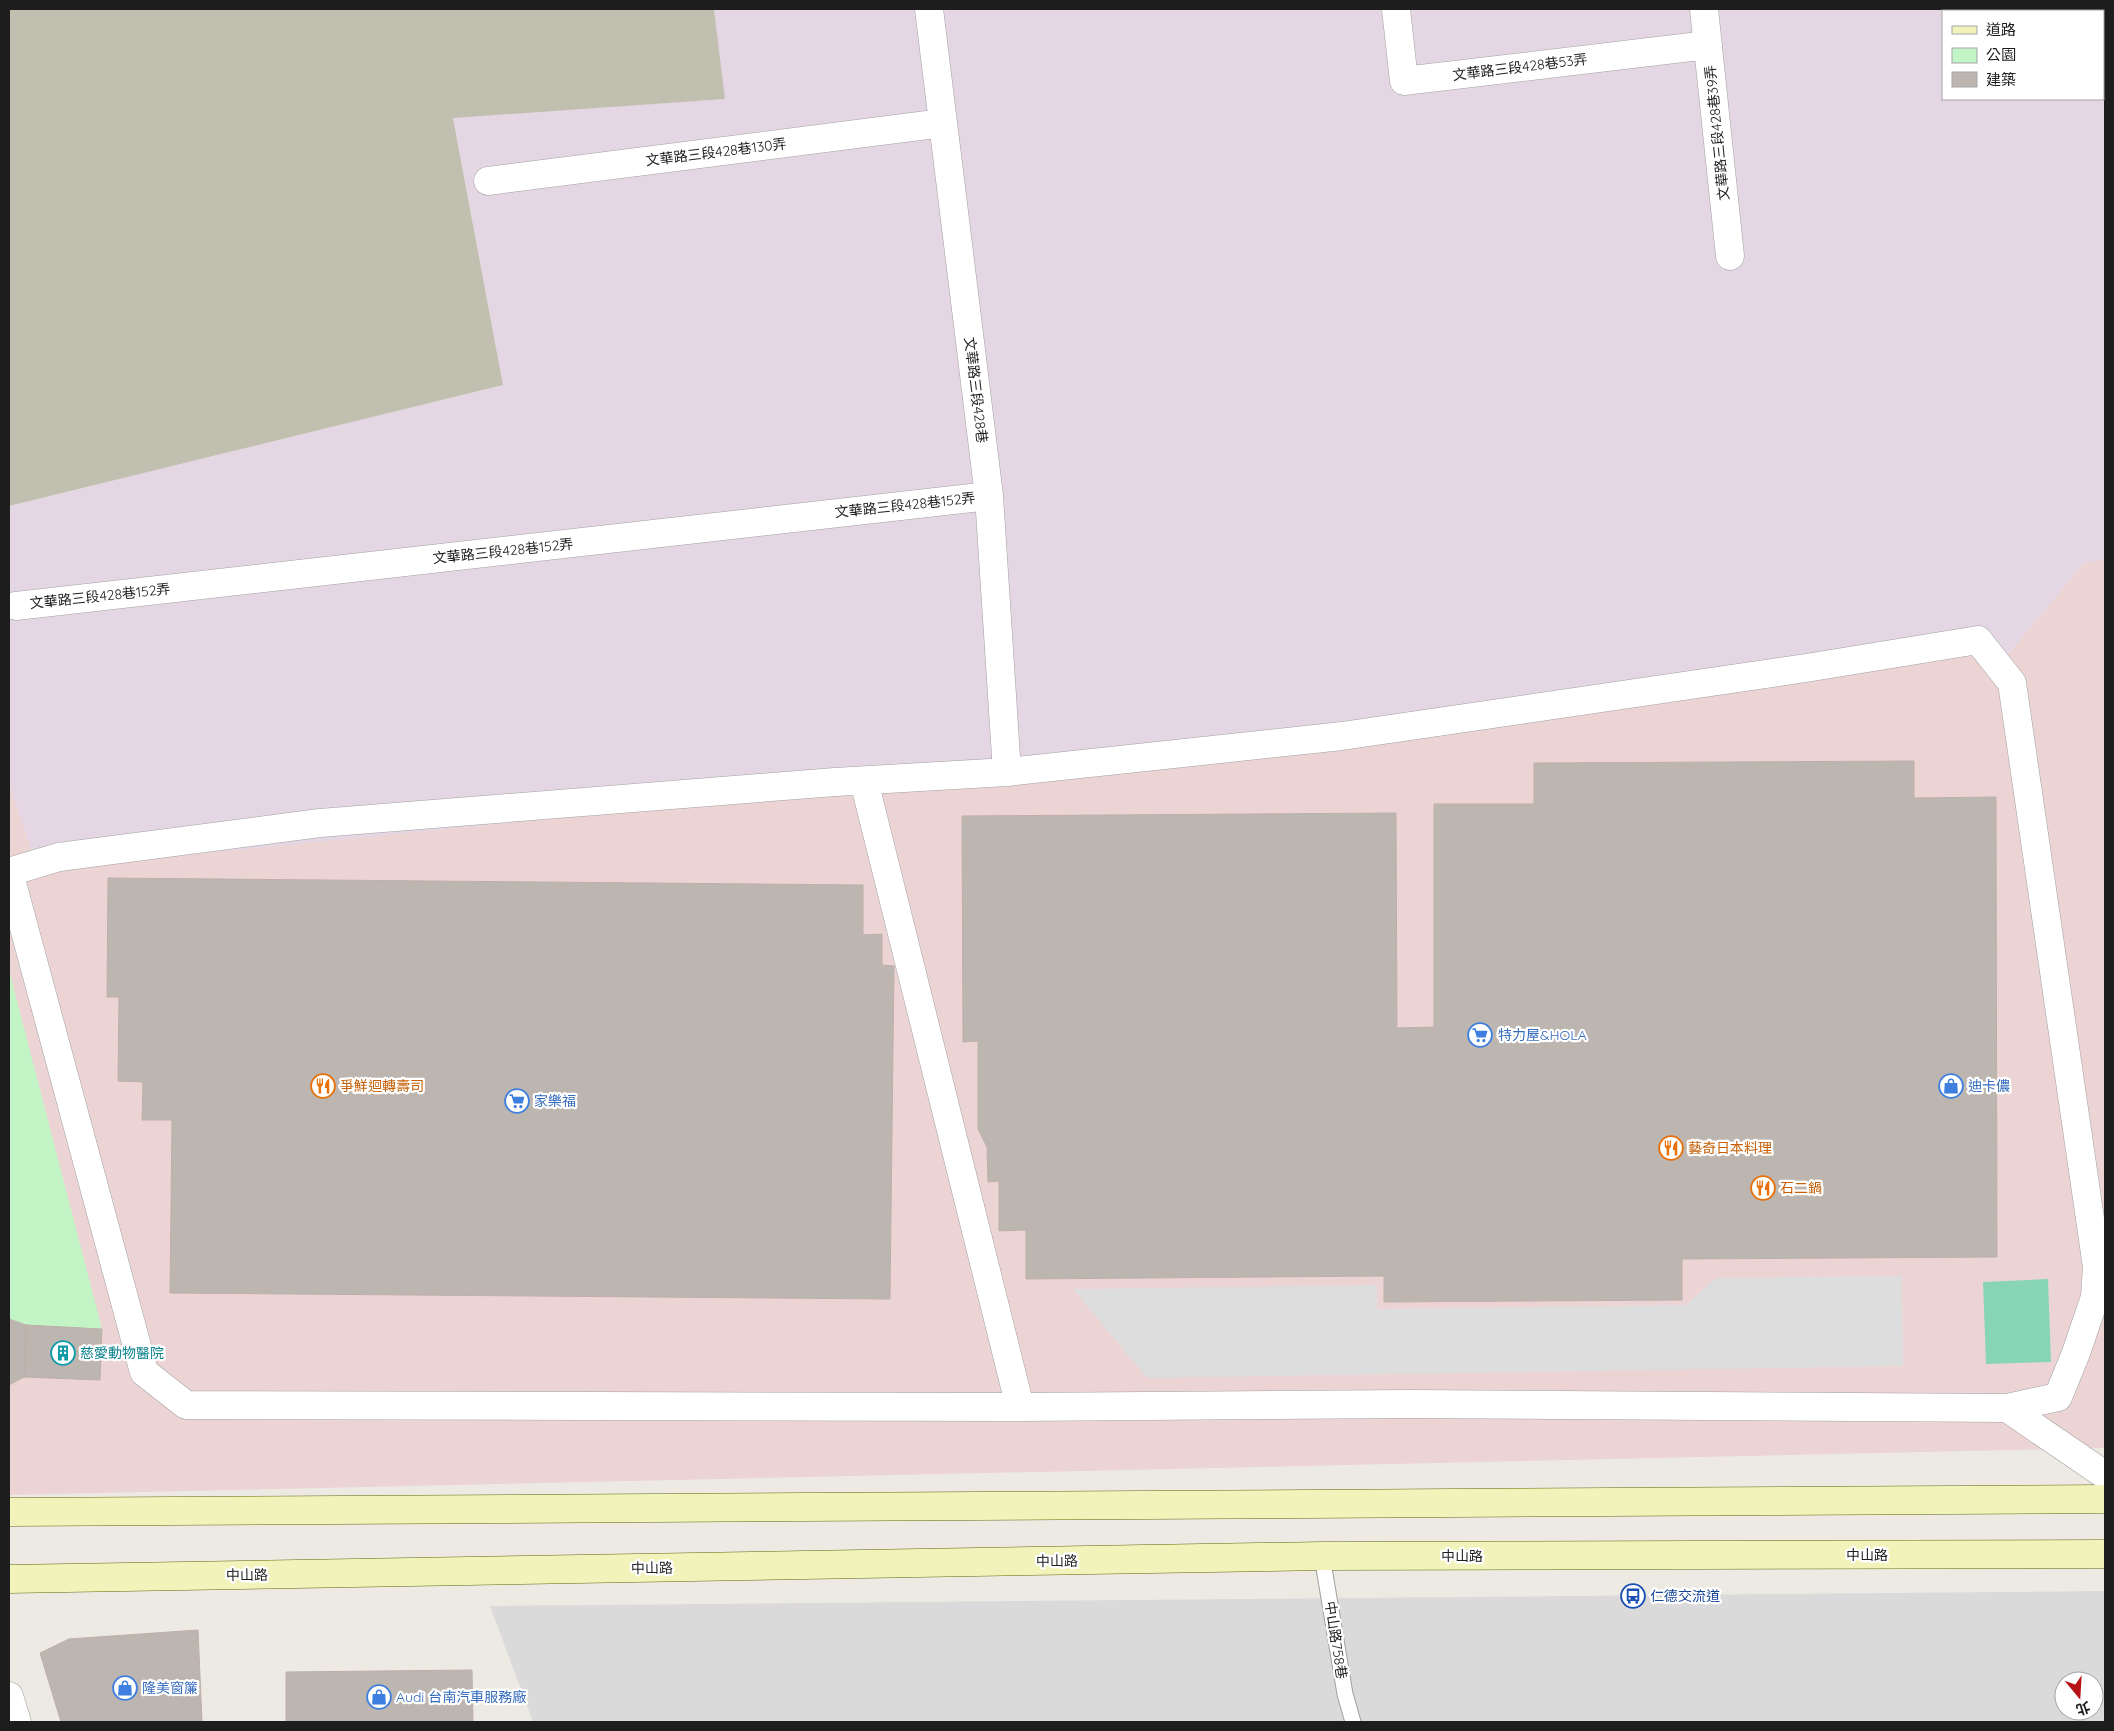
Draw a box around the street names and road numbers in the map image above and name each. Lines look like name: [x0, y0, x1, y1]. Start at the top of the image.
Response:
street label: 文華路三段428巷53弄: [1452, 50, 1588, 84]
street label: 文華路三段428巷39弄: [1701, 65, 1733, 201]
street label: 文華路三段428巷130弄: [645, 134, 787, 170]
street label: 文華路三段428巷: [961, 336, 991, 444]
street label: 文華路三段428巷152弄: [834, 489, 976, 521]
street label: 文華路三段428巷152弄: [432, 535, 574, 567]
street label: 文華路三段428巷152弄: [29, 580, 171, 612]
street label: 中山路: [1846, 1546, 1888, 1564]
street label: 中山路: [1441, 1547, 1483, 1565]
street label: 中山路: [1036, 1552, 1078, 1570]
street label: 中山路: [631, 1559, 673, 1577]
street label: 中山路: [226, 1566, 268, 1584]
street label: 中山路758巷: [1321, 1600, 1351, 1680]

